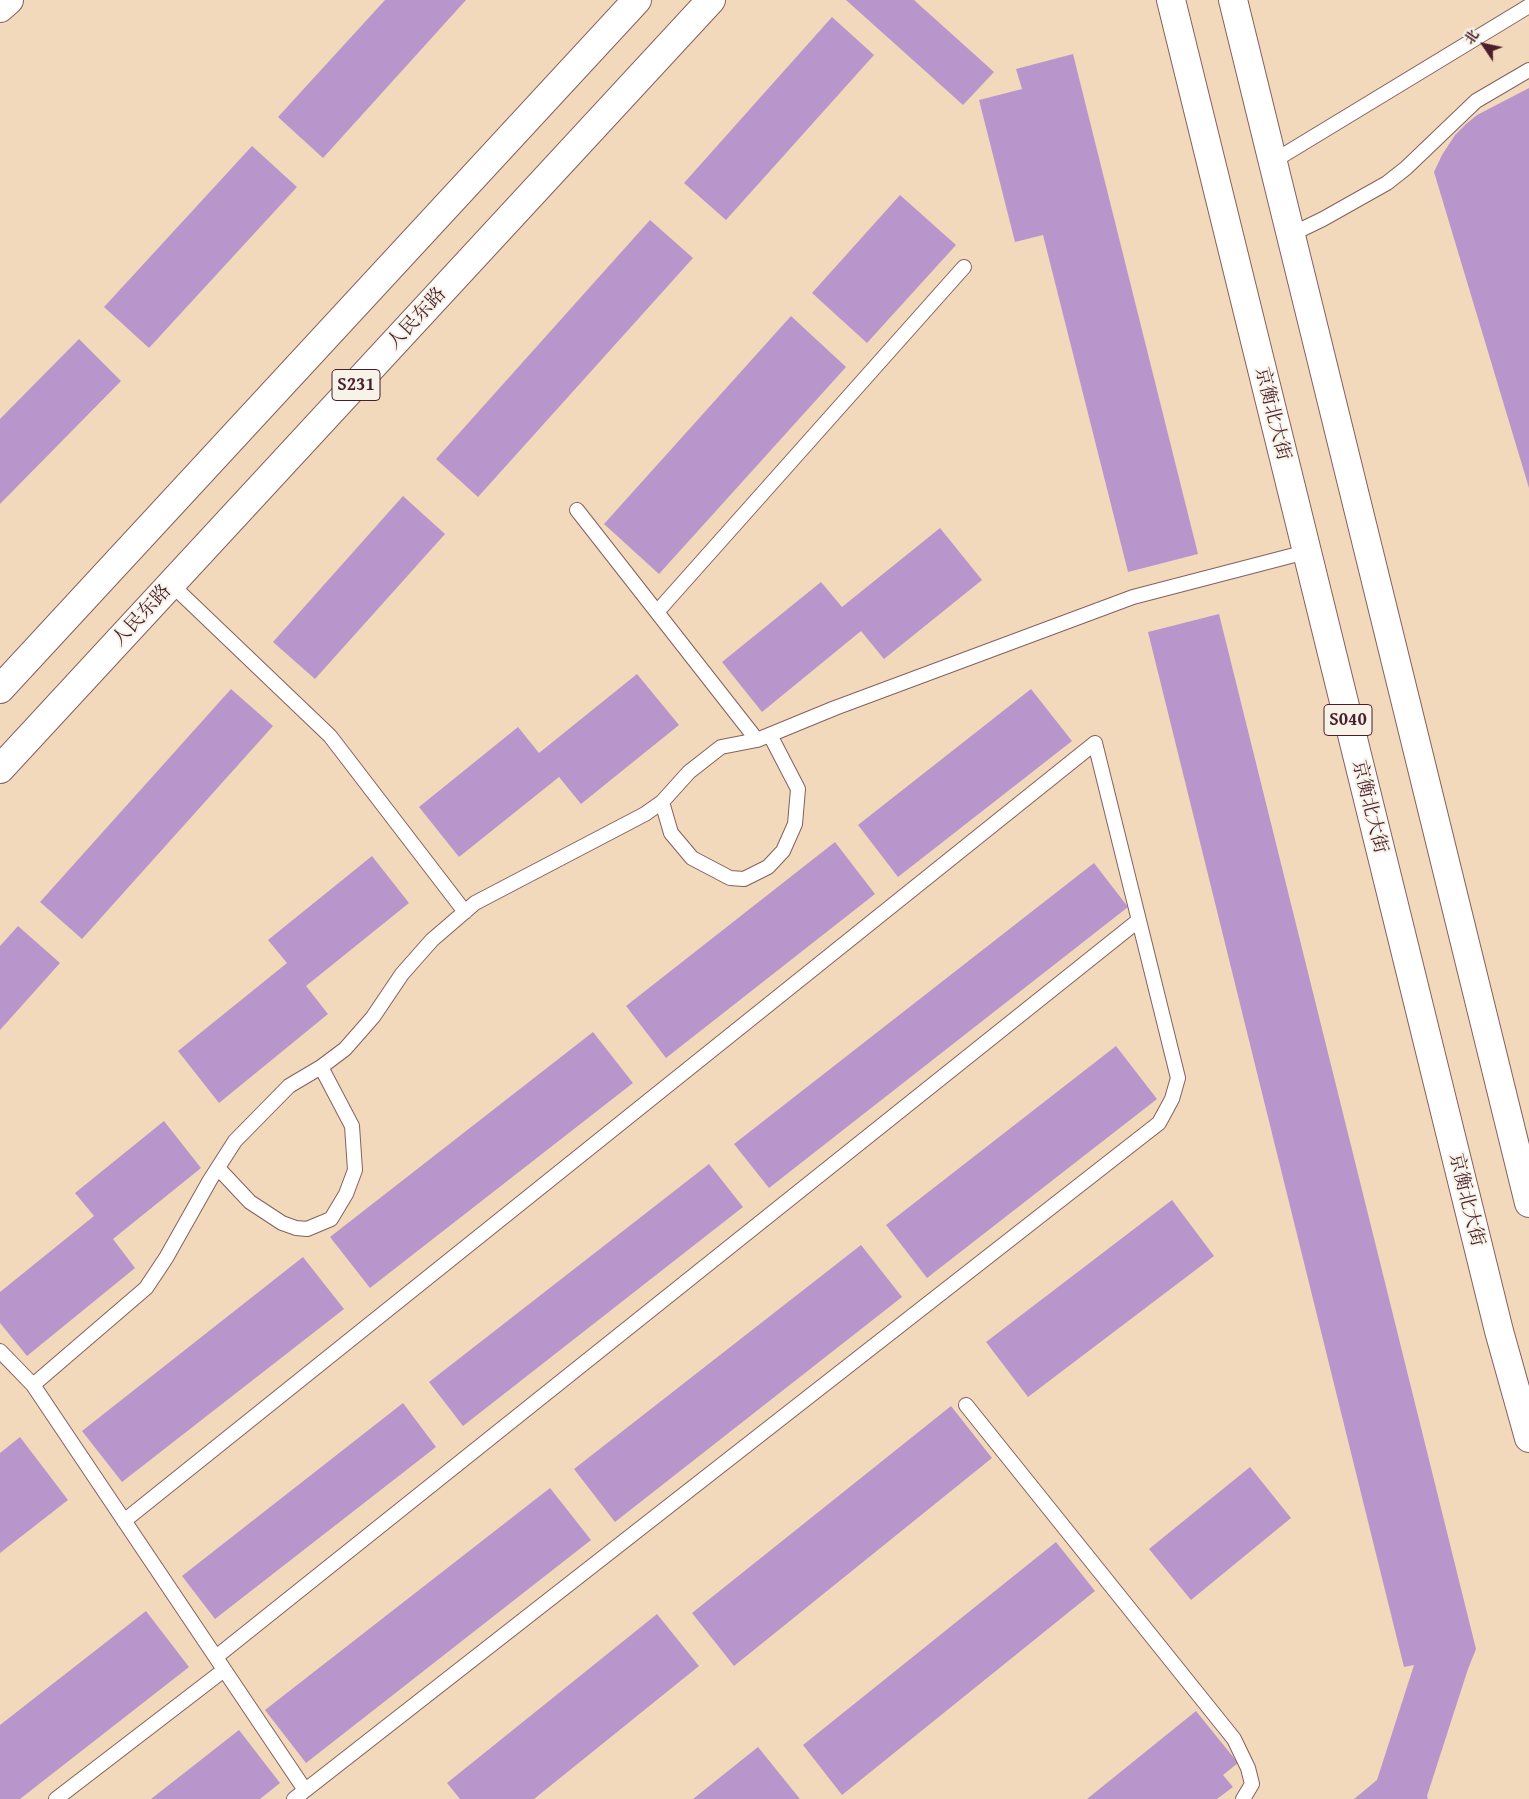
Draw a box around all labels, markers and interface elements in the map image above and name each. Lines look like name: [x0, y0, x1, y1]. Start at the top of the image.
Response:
north arrow: [1459, 20, 1509, 70]
text: 北: [1459, 25, 1484, 48]
street label: 人民东路: [383, 283, 451, 355]
street label: 京衡北大街: [1249, 365, 1295, 463]
road number: S231: [332, 370, 380, 400]
street label: 人民东路: [108, 580, 176, 652]
road number: S040: [1324, 704, 1372, 736]
street label: 京衡北大街: [1346, 758, 1392, 856]
street label: 京衡北大街: [1443, 1151, 1489, 1249]

